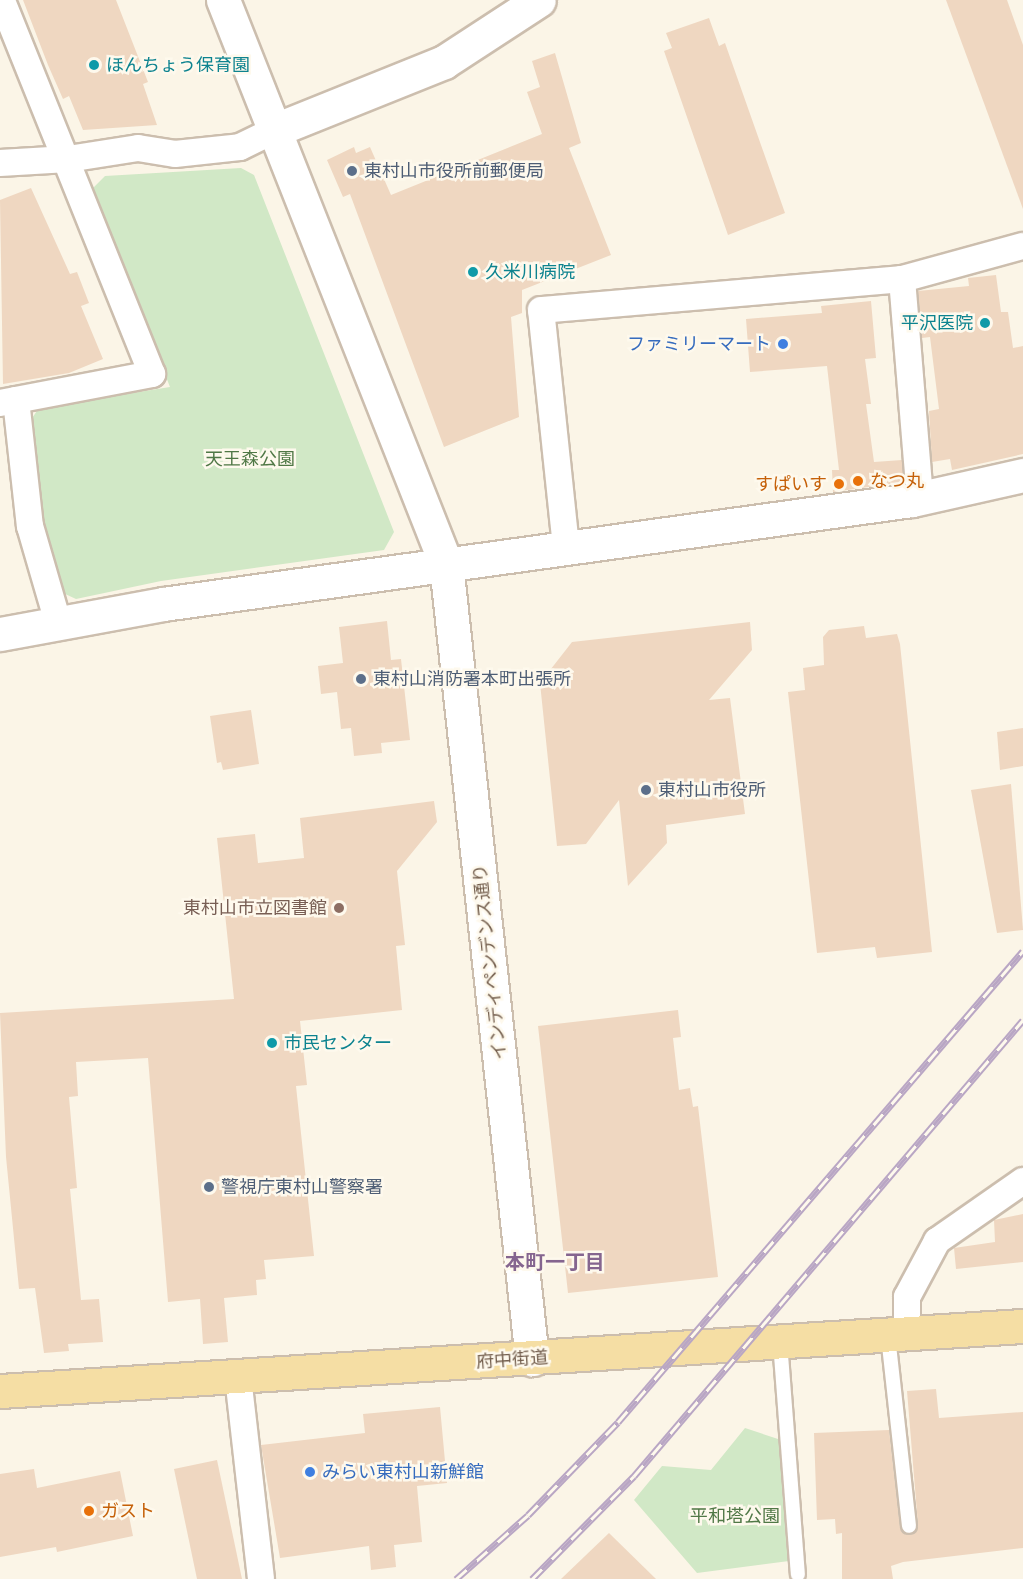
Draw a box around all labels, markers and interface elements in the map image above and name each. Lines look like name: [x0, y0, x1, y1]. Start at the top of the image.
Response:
place label: ほんちょう保育園: [106, 54, 250, 76]
marker: ほんちょう保育園: [87, 58, 101, 72]
place label: 東村山市役所前郵便局: [364, 160, 544, 182]
marker: 東村山市役所前郵便局: [345, 164, 359, 178]
place label: 久米川病院: [485, 261, 575, 283]
marker: 久米川病院: [466, 265, 480, 279]
place label: 平沢医院: [901, 312, 973, 334]
marker: 平沢医院: [978, 316, 992, 330]
place label: ファミリーマート: [627, 333, 771, 355]
marker: ファミリーマート: [776, 337, 790, 351]
park label: 天王森公園: [205, 448, 295, 470]
place label: なつ丸: [870, 470, 924, 492]
place label: すぱいす: [755, 473, 827, 495]
marker: なつ丸: [851, 474, 865, 488]
marker: すぱいす: [832, 477, 846, 491]
place label: 東村山消防署本町出張所: [373, 668, 571, 690]
marker: 東村山消防署本町出張所: [354, 672, 368, 686]
place label: 東村山市役所: [658, 779, 766, 801]
marker: 東村山市役所: [639, 783, 653, 797]
street label: インディペンデンス通り: [469, 862, 511, 1062]
place label: 東村山市立図書館: [183, 897, 327, 919]
marker: 東村山市立図書館: [332, 901, 346, 915]
place label: 市民センター: [284, 1032, 392, 1054]
marker: 市民センター: [265, 1036, 279, 1050]
place label: 警視庁東村山警察署: [221, 1176, 383, 1198]
marker: 警視庁東村山警察署: [202, 1180, 216, 1194]
district label: 本町一丁目: [505, 1249, 605, 1273]
street label: 府中街道: [475, 1347, 549, 1373]
place label: みらい東村山新鮮館: [322, 1461, 484, 1483]
marker: みらい東村山新鮮館: [303, 1465, 317, 1479]
place label: ガスト: [101, 1500, 155, 1522]
marker: ガスト: [82, 1504, 96, 1518]
park label: 平和塔公園: [690, 1505, 780, 1527]

